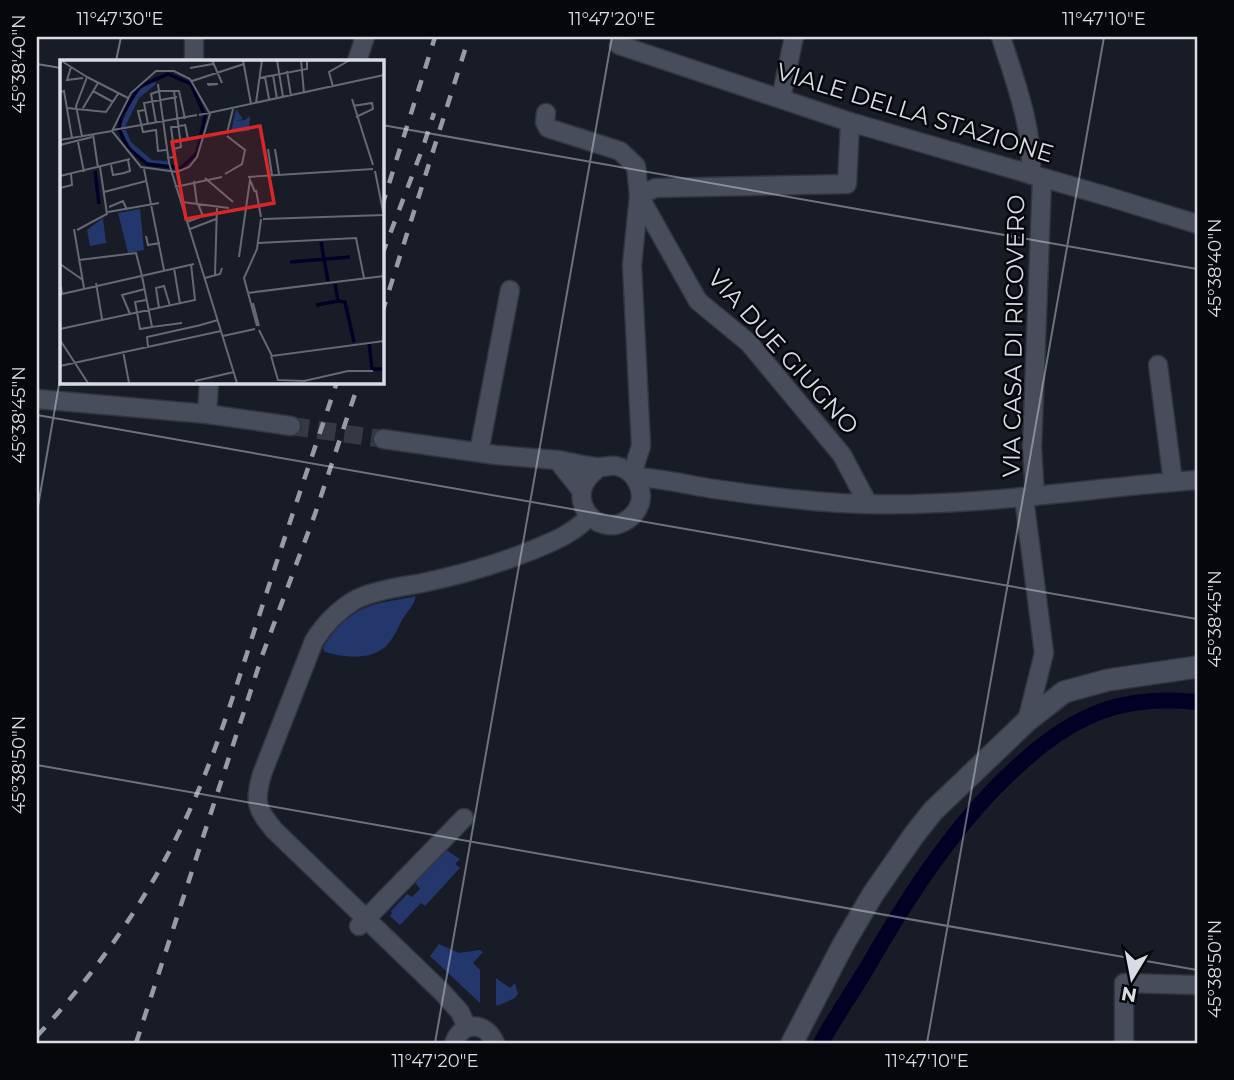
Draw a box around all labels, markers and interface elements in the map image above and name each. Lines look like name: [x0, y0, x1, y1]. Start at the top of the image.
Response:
text: 11°47'30"E: [77, 8, 163, 30]
text: 11°47'20"E: [568, 8, 656, 30]
text: 11°47'10"E: [1062, 8, 1146, 30]
text: 45°38'40"N: [8, 14, 30, 114]
street label: VIALE DELLA STAZIONE: [773, 57, 1057, 169]
inset map: [60, 60, 383, 383]
street label: VIA CASA DI RICOVERO: [997, 194, 1030, 478]
text: 45°38'40"N: [1204, 218, 1226, 318]
street label: VIA DUE GIUGNO: [702, 263, 865, 440]
text: 45°38'45"N: [8, 366, 30, 464]
text: 45°38'45"N: [1204, 570, 1226, 668]
text: 45°38'50"N: [8, 716, 30, 814]
text: 45°38'50"N: [1204, 920, 1226, 1018]
north arrow: [1098, 944, 1168, 1014]
text: N: [1120, 982, 1139, 1007]
text: 11°47'20"E: [391, 1050, 479, 1072]
text: 11°47'10"E: [885, 1050, 969, 1072]

